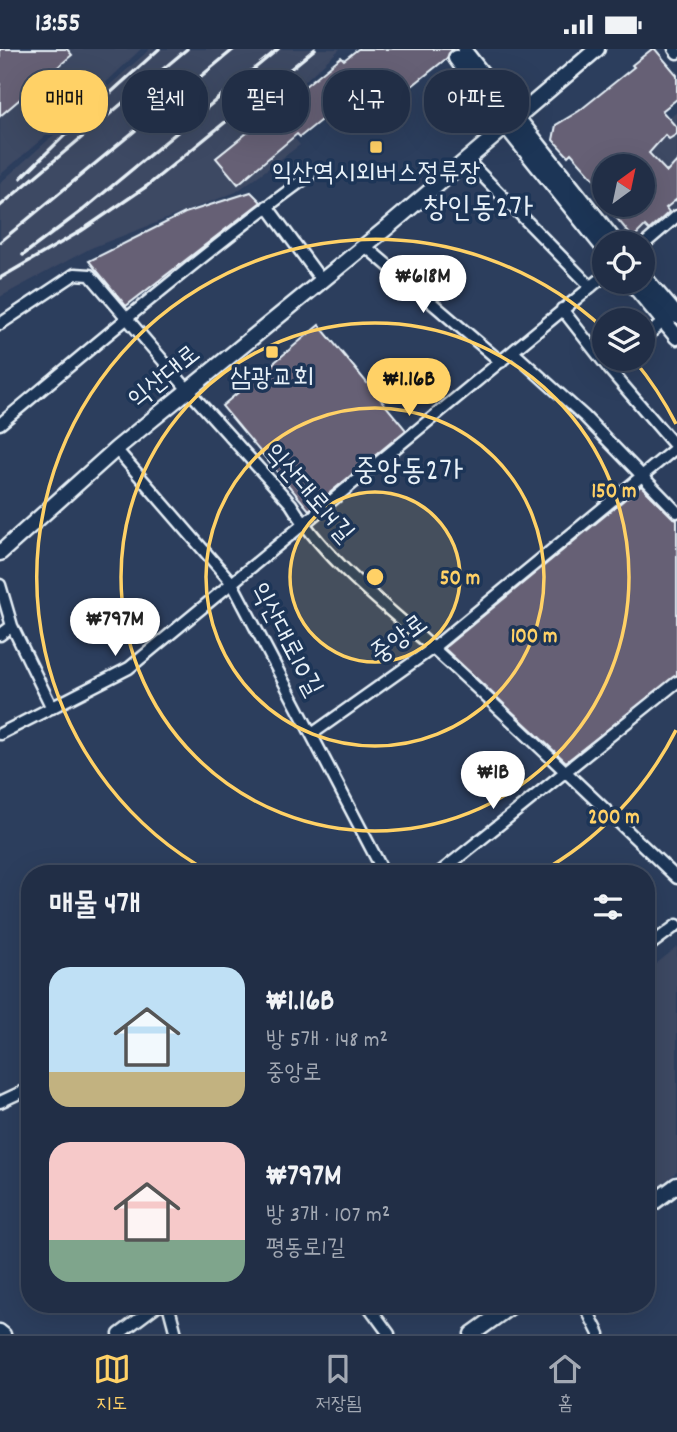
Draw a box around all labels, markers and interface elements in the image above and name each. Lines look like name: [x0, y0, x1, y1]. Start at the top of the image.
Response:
text: 13:55: [35, 6, 81, 43]
chip: 매매: [21, 70, 108, 133]
chip: 월세: [122, 70, 208, 133]
chip: 필터: [222, 70, 309, 133]
chip: 신규: [323, 70, 410, 133]
chip: 아파트: [424, 70, 529, 133]
marker: 익산역시외버스정류장: [368, 139, 384, 155]
north arrow: [592, 154, 654, 217]
map controls: [592, 154, 655, 371]
place label: 익산역시외버스정류장: [271, 156, 481, 193]
district label: 창인동2가: [423, 189, 533, 232]
button: locate: [592, 231, 655, 294]
pin: ₩618M: [374, 255, 472, 315]
text: ₩618M: [395, 261, 451, 294]
button: layers: [592, 308, 655, 371]
street label: 익산대로: [121, 337, 209, 419]
marker: 삼광교회: [264, 344, 280, 360]
pin: ₩1.16B: [352, 359, 466, 418]
place label: 삼광교회: [230, 361, 314, 398]
text: ₩1.16B: [383, 364, 435, 397]
street label: 익산대로14길: [254, 436, 362, 552]
district label: 중앙동2가: [353, 452, 463, 495]
text: 150 m: [591, 478, 637, 508]
centre of rings: [363, 565, 387, 589]
text: 50 m: [440, 565, 480, 595]
street label: 익산대로10길: [239, 576, 331, 704]
pin: ₩797M: [66, 599, 164, 658]
text: ₩797M: [86, 604, 144, 637]
street label: 중앙로: [364, 607, 436, 673]
text: 100 m: [511, 623, 557, 653]
pin: ₩1B: [459, 751, 527, 811]
text: ₩1B: [477, 757, 509, 790]
text: 200 m: [588, 804, 640, 834]
text: 매물 4개: [49, 886, 141, 929]
icon: filters: [589, 888, 627, 926]
text: ₩1.16B: [266, 982, 334, 1025]
icon: home: [105, 995, 189, 1079]
text: 방 5개 · 148 m²: [266, 1025, 388, 1058]
text: 중앙로: [266, 1058, 322, 1091]
text: ₩797M: [266, 1157, 342, 1200]
icon: home: [105, 1170, 189, 1254]
text: 방 3개 · 107 m²: [266, 1200, 390, 1233]
text: 평동로1길: [266, 1233, 345, 1266]
tab: 지도: [93, 1350, 131, 1419]
tab: 저장됨: [316, 1350, 361, 1419]
tab: 홈: [546, 1350, 584, 1419]

